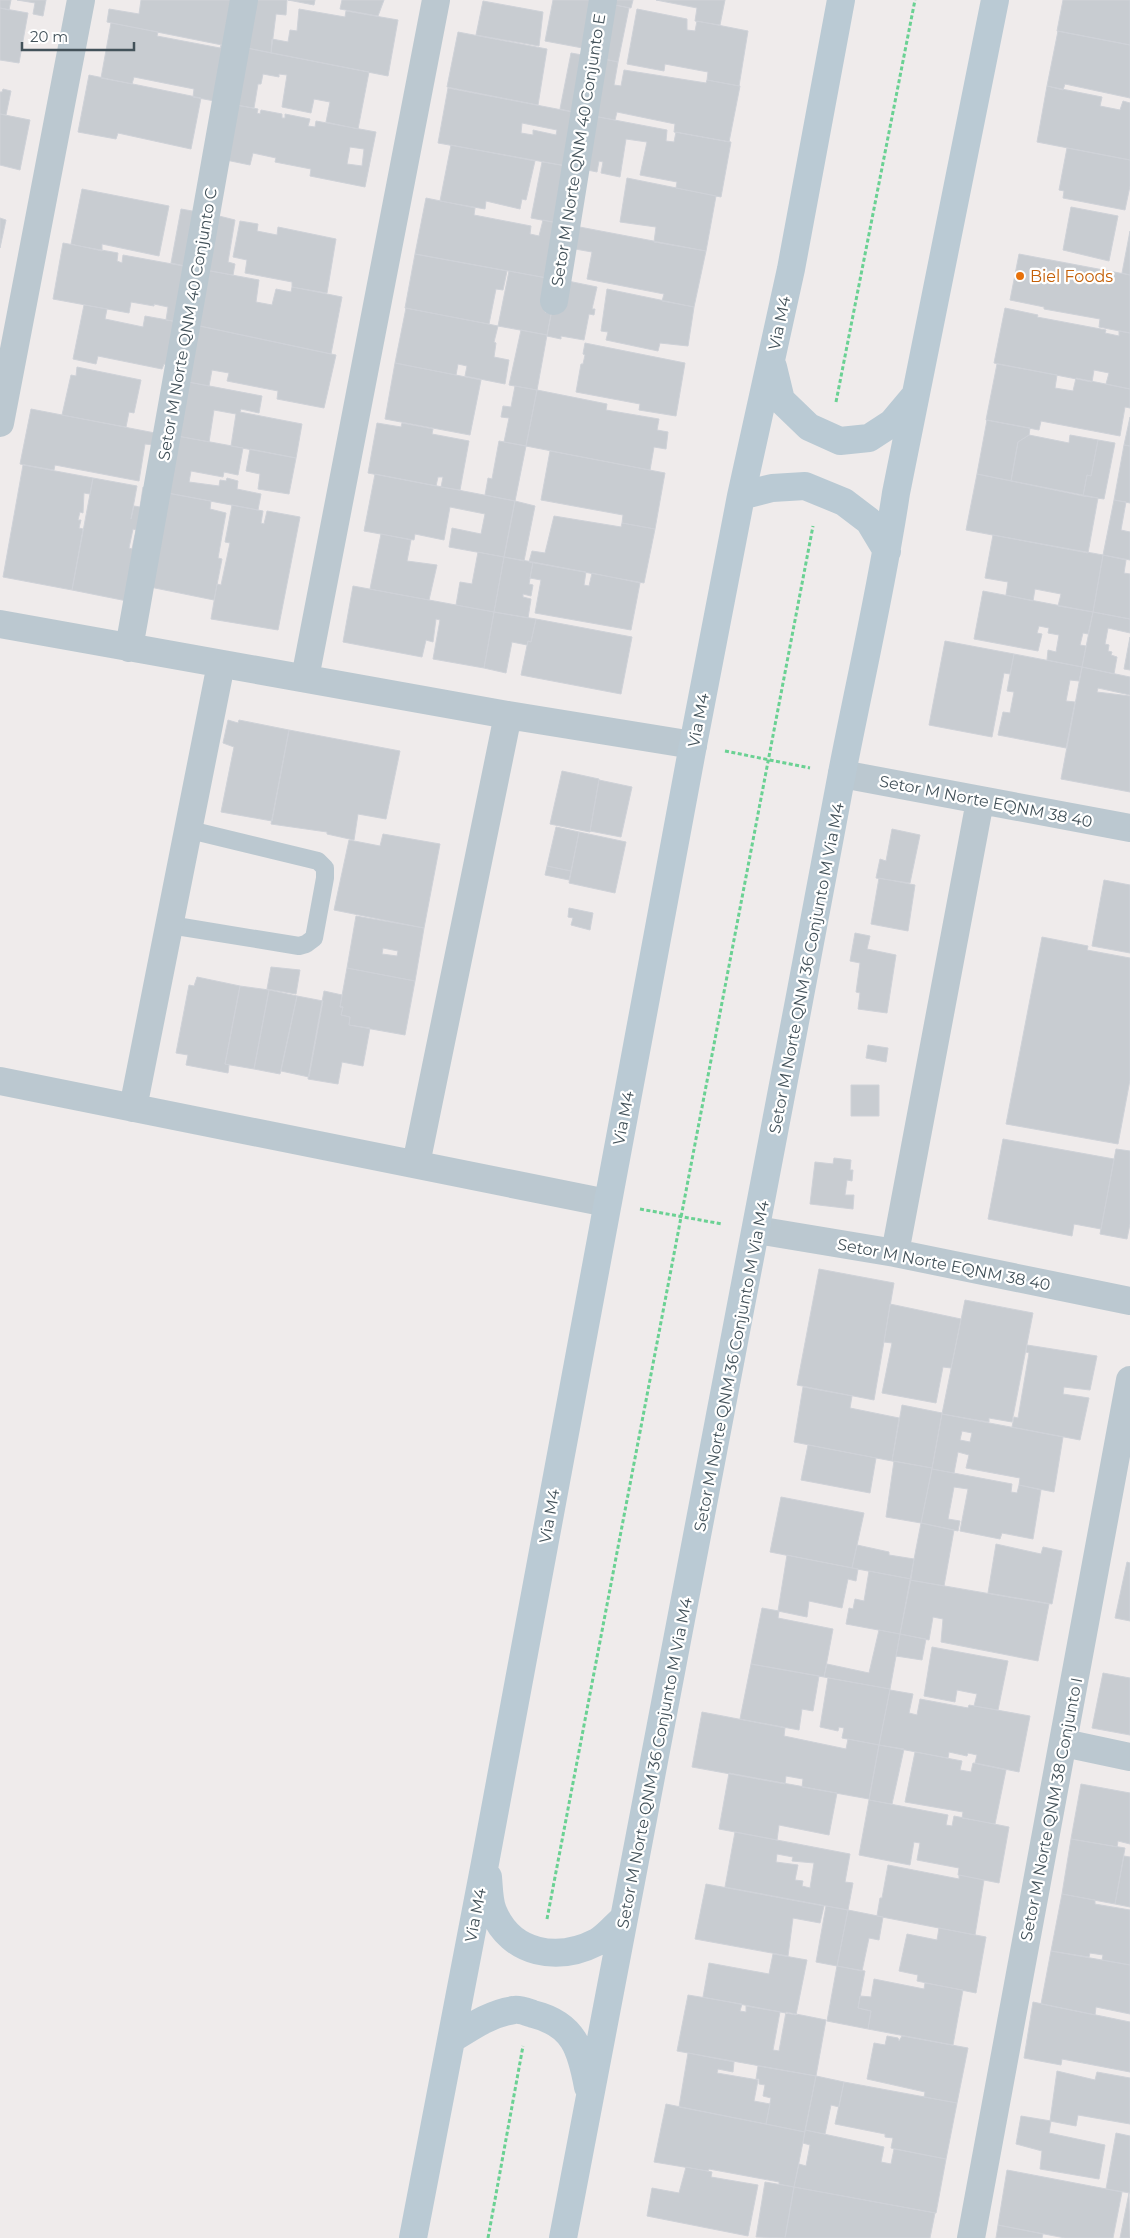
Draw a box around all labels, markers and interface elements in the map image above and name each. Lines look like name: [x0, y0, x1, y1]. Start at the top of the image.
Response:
street label: Setor M Norte QNM 40 Conjunto E: [548, 12, 609, 288]
scale bar: [22, 20, 135, 52]
text: 20 m: [30, 27, 68, 46]
street label: Setor M Norte QNM 40 Conjunto C: [154, 186, 221, 462]
place label: Biel Foods: [1030, 267, 1113, 286]
marker: Biel Foods: [1014, 270, 1026, 282]
street label: Via M4: [765, 294, 795, 352]
street label: Via M4: [684, 691, 713, 749]
street label: Setor M Norte EQNM 38 40: [878, 771, 1094, 831]
street label: Setor M Norte QNM 36 Conjunto M Via M4: [765, 801, 848, 1135]
street label: Via M4: [609, 1089, 638, 1147]
street label: Setor M Norte QNM 36 Conjunto M Via M4: [690, 1199, 773, 1533]
street label: Setor M Norte EQNM 38 40: [836, 1234, 1052, 1294]
street label: Via M4: [535, 1487, 564, 1545]
street label: Setor M Norte QNM 36 Conjunto M Via M4: [613, 1596, 696, 1930]
street label: Setor M Norte QNM 38 Conjunto I: [1017, 1676, 1086, 1942]
street label: Via M4: [461, 1886, 490, 1944]

